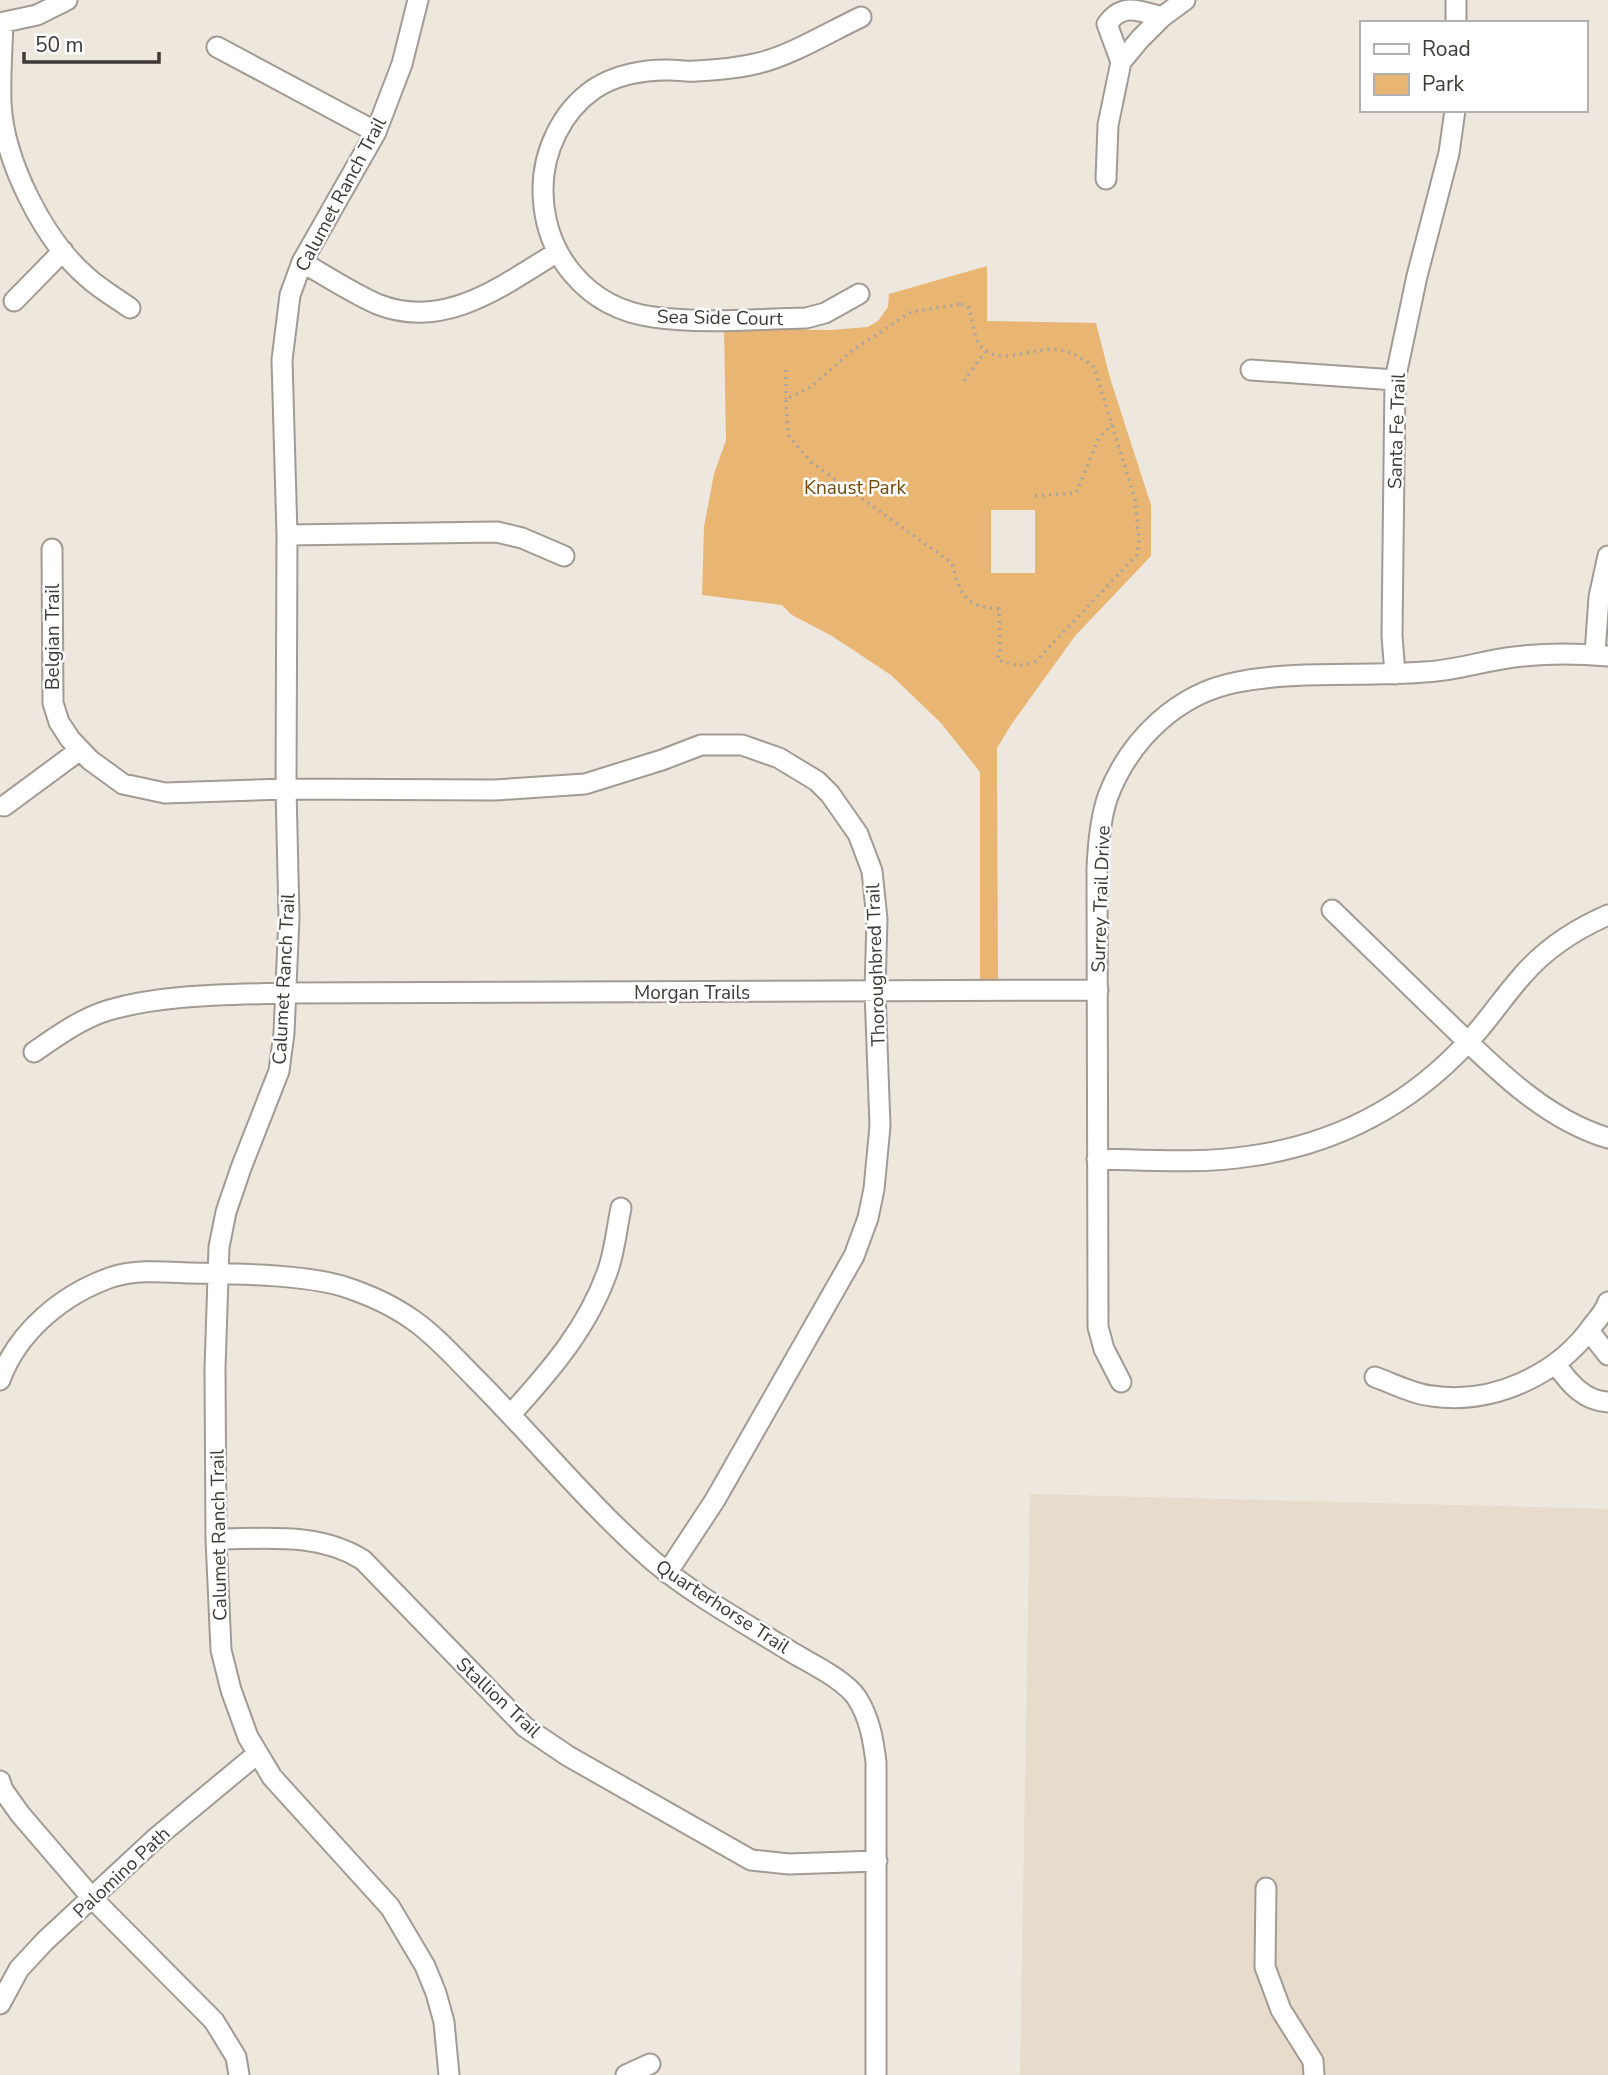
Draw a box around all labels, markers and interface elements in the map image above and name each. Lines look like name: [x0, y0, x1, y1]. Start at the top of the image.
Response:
scale bar: [24, 21, 159, 65]
legend: [1360, 21, 1587, 112]
text: 50 m: [35, 31, 84, 59]
text: Road: [1422, 35, 1471, 63]
text: Park: [1422, 70, 1464, 98]
street label: Calumet Ranch Trail: [289, 112, 393, 276]
street label: Sea Side Court: [657, 304, 784, 332]
street label: Santa Fe Trail: [1382, 372, 1412, 489]
park label: Knaust Park: [804, 475, 906, 501]
street label: Belgian Trail: [40, 583, 66, 690]
street label: Surrey Trail Drive: [1085, 825, 1117, 973]
street label: Thoroughbred Trail: [860, 883, 892, 1047]
street label: Calumet Ranch Trail: [267, 892, 301, 1065]
street label: Morgan Trails: [634, 980, 750, 1006]
street label: Calumet Ranch Trail: [204, 1449, 233, 1621]
street label: Quarterhorse Trail: [650, 1554, 795, 1660]
street label: Stallion Trail: [450, 1652, 547, 1744]
street label: Palomino Path: [68, 1821, 176, 1924]

